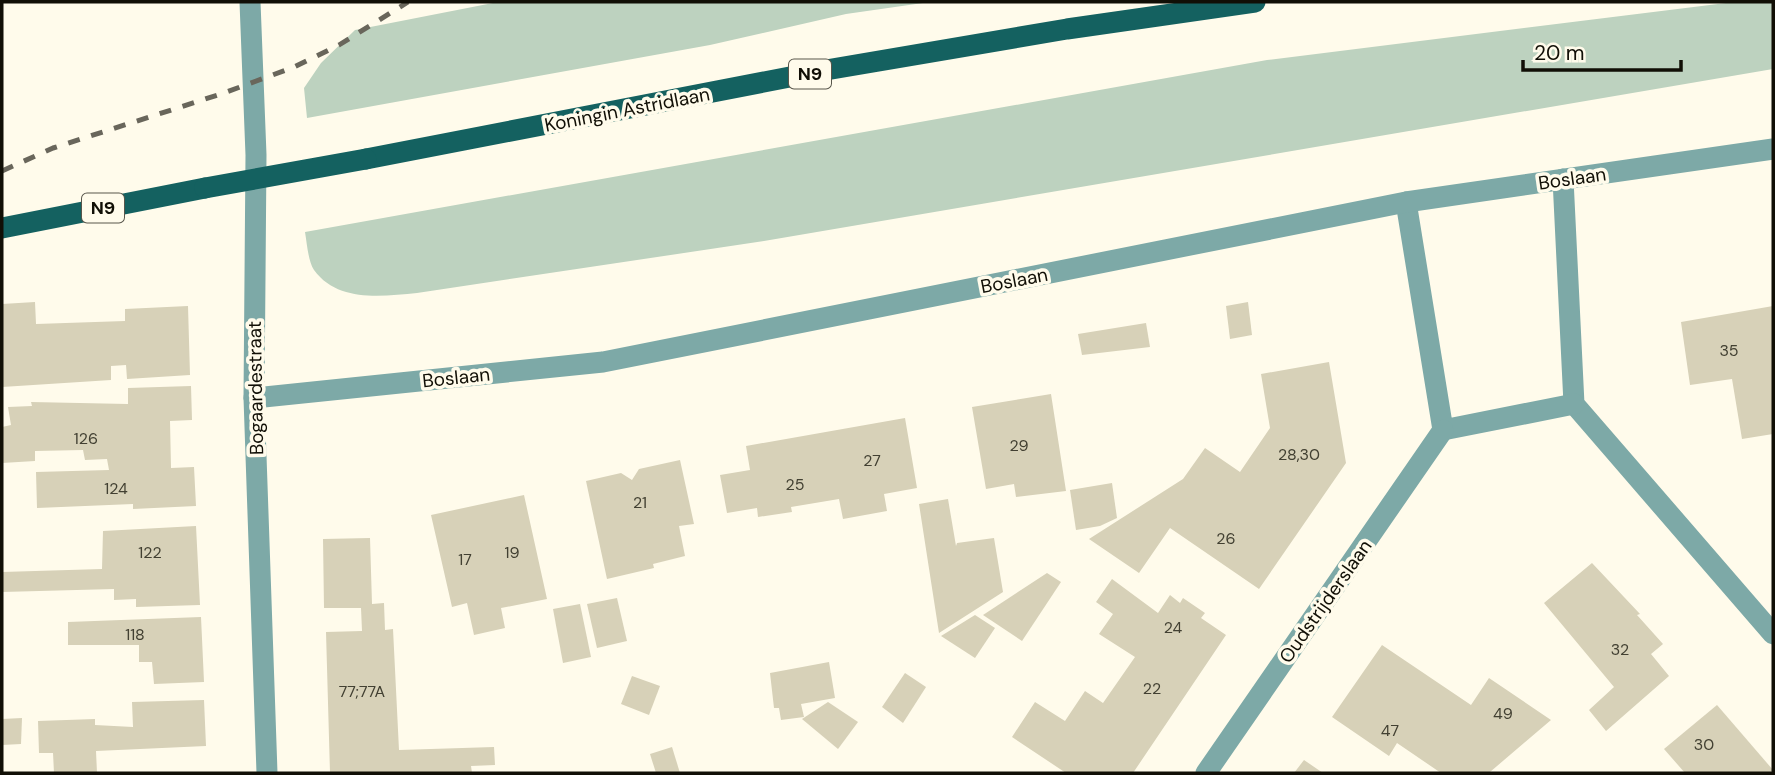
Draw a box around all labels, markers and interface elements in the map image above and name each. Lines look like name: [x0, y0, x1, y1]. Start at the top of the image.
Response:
scale bar: [1523, 28, 1680, 72]
text: 20 m: [1534, 39, 1585, 67]
road number: N9: [789, 60, 831, 88]
street label: Koningin Astridlaan: [542, 81, 712, 138]
street label: Boslaan: [1537, 161, 1608, 196]
road number: N9: [82, 194, 124, 223]
street label: Boslaan: [978, 262, 1050, 299]
street label: Bogaardestraat: [242, 321, 269, 455]
house number: 35: [1719, 340, 1739, 361]
street label: Boslaan: [421, 362, 491, 393]
house number: 126: [74, 428, 98, 449]
house number: 29: [1009, 435, 1029, 456]
house number: 28,30: [1278, 444, 1320, 465]
house number: 27: [863, 450, 881, 471]
house number: 25: [786, 474, 804, 495]
house number: 124: [104, 478, 128, 499]
house number: 21: [633, 492, 647, 513]
house number: 26: [1216, 528, 1236, 549]
street label: Oudstrijderslaan: [1273, 535, 1377, 668]
house number: 122: [138, 542, 162, 563]
house number: 19: [504, 542, 520, 563]
house number: 17: [458, 549, 472, 570]
house number: 24: [1164, 617, 1183, 638]
house number: 118: [125, 624, 145, 645]
house number: 32: [1611, 639, 1629, 660]
house number: 22: [1143, 678, 1161, 699]
house number: 77;77A: [339, 681, 386, 702]
house number: 49: [1493, 703, 1513, 724]
house number: 47: [1381, 720, 1399, 741]
house number: 30: [1694, 734, 1714, 755]

